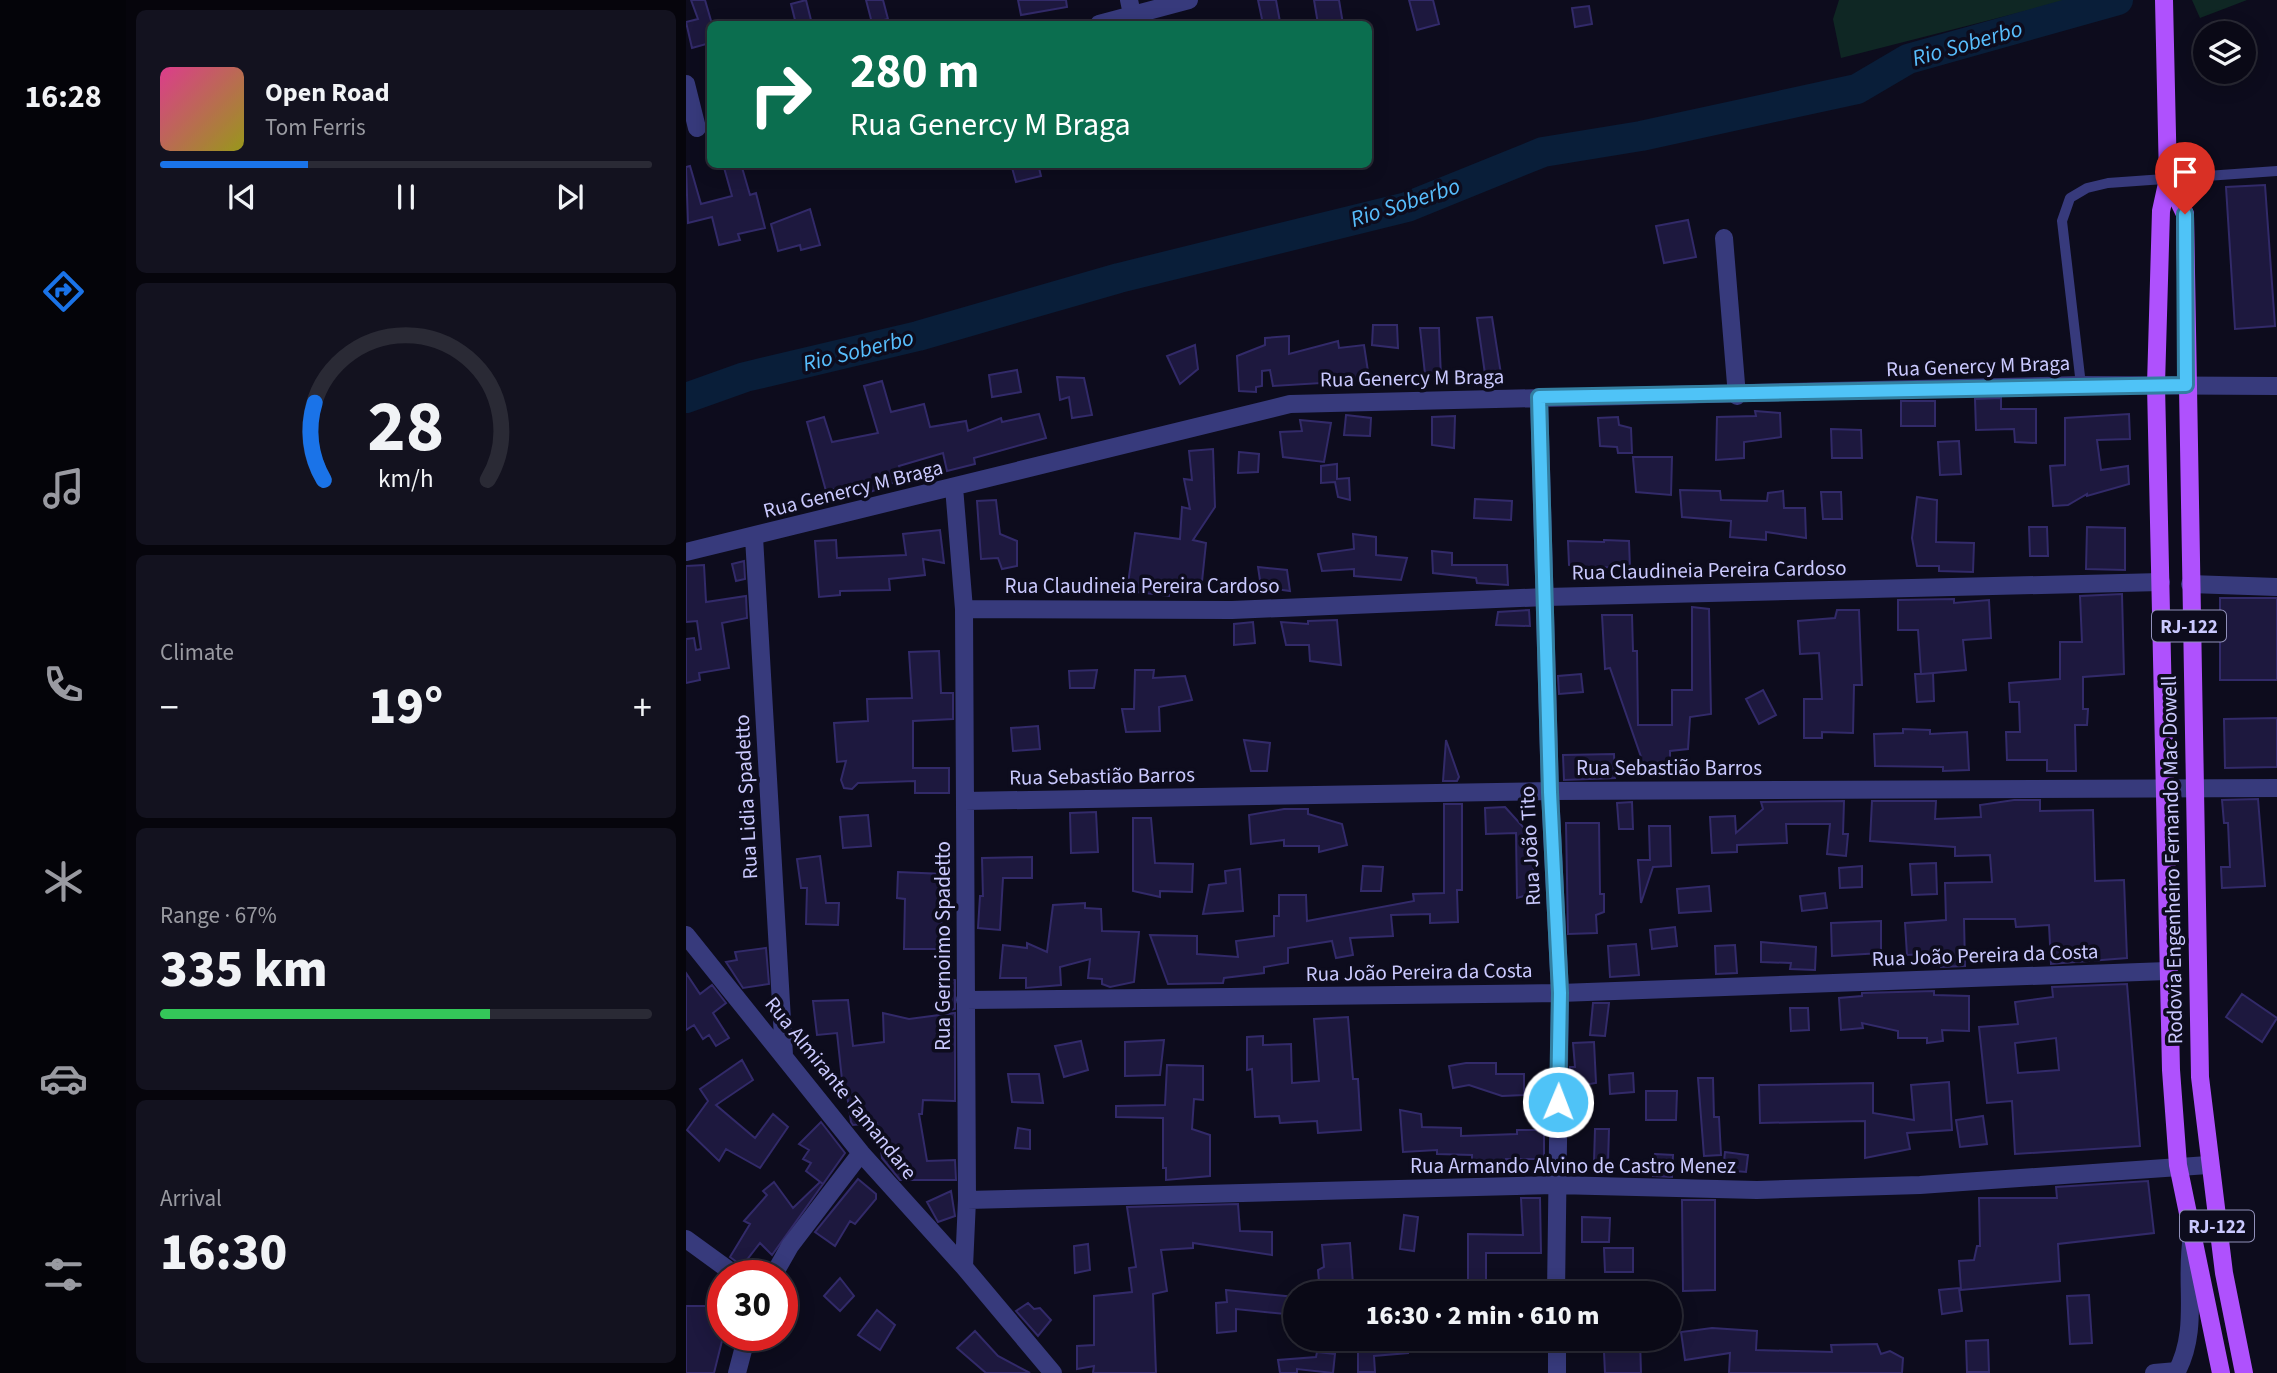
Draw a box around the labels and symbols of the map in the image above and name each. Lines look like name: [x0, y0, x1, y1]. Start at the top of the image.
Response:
water label: Rio Soberbo: [1908, 12, 2026, 75]
pin: [2155, 142, 2215, 214]
water label: Rio Soberbo: [1346, 169, 1464, 236]
water label: Rio Soberbo: [799, 321, 917, 380]
street label: Rua Genercy M Braga: [1885, 348, 2071, 384]
street label: Rua Genercy M Braga: [1320, 361, 1504, 395]
street label: Rua Genercy M Braga: [760, 452, 946, 526]
street label: Rua Claudineia Pereira Cardoso: [1571, 553, 1847, 587]
street label: Rua Claudineia Pereira Cardoso: [1004, 571, 1280, 601]
road number: RJ-122: [2152, 610, 2226, 642]
street label: Rodovia Engenheiro Fernando Mac Dowell: [2154, 675, 2190, 1045]
street label: Rua Lidia Spadetto: [727, 714, 765, 880]
street label: Rua Sebastião Barros: [1576, 753, 1762, 783]
street label: Rua Sebastião Barros: [1009, 759, 1195, 793]
street label: Rua João Tito: [1512, 785, 1548, 907]
street label: Rua Gernoimo Spadetto: [928, 841, 958, 1051]
street label: Rua João Pereira da Costa: [1871, 936, 2099, 974]
street label: Rua João Pereira da Costa: [1305, 955, 1533, 989]
street label: Rua Almirante Tamandare: [758, 990, 924, 1186]
position arrow: [1521, 1065, 1595, 1139]
street label: Rua Armando Alvino de Castro Menez: [1410, 1151, 1736, 1181]
road number: RJ-122: [2180, 1210, 2254, 1242]
speed limit sign: 30: [707, 1260, 798, 1351]

